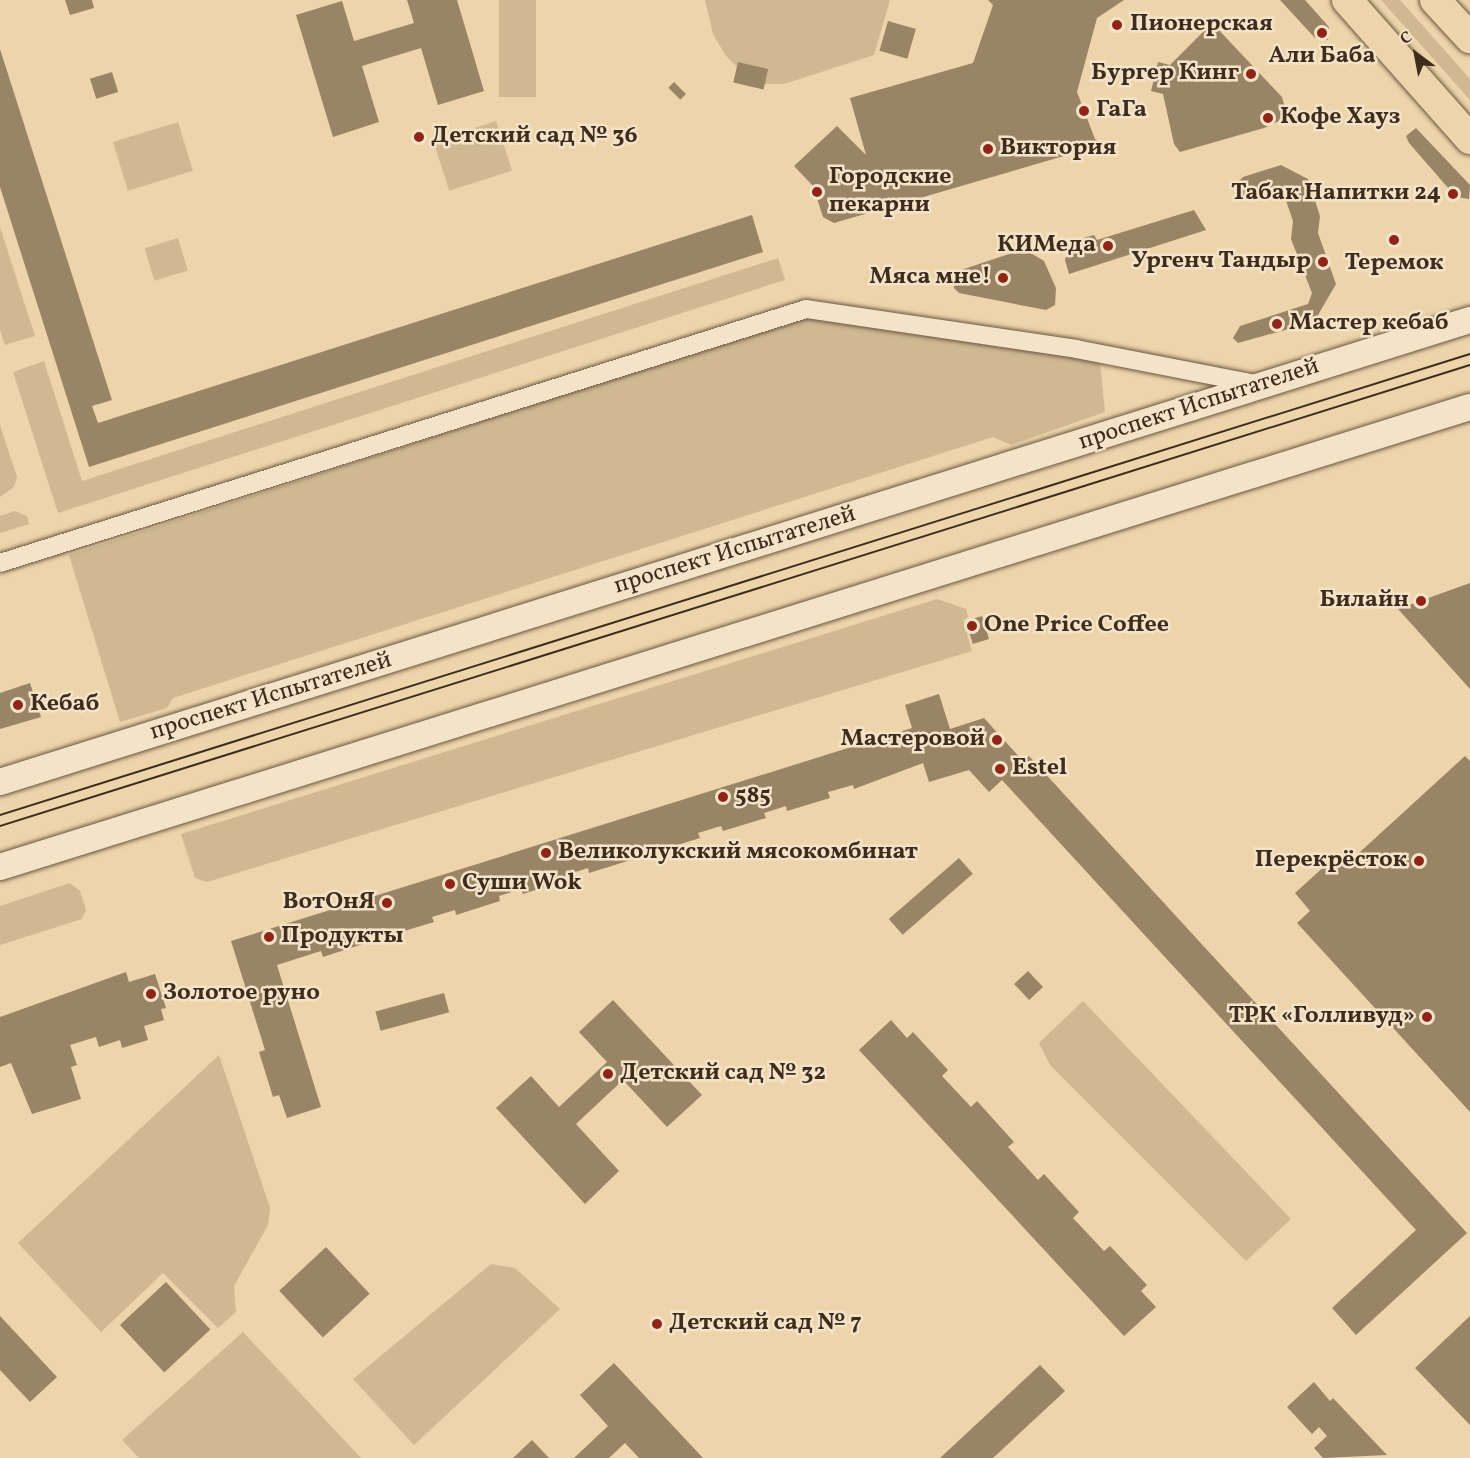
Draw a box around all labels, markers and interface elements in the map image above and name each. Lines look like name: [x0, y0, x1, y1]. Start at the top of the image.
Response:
place label: Пионерская: [1130, 11, 1273, 39]
marker: Пионерская: [1108, 16, 1126, 34]
north arrow: [1386, 24, 1446, 84]
marker: Али Баба: [1315, 26, 1329, 40]
text: С: [1396, 27, 1417, 51]
place label: Али Баба: [1268, 43, 1376, 71]
place label: Бургер Кинг: [1091, 60, 1239, 88]
marker: Бургер Кинг: [1244, 67, 1258, 81]
place label: ГаГа: [1096, 97, 1147, 125]
marker: ГаГа: [1077, 104, 1091, 118]
place label: Кофе Хауз: [1280, 104, 1401, 132]
marker: Кофе Хауз: [1261, 111, 1275, 125]
place label: Детский сад № 36: [431, 123, 638, 151]
marker: Детский сад № 36: [412, 130, 426, 144]
place label: Виктория: [1000, 135, 1116, 163]
marker: Виктория: [981, 142, 995, 156]
place label: Городские пекарни: [829, 164, 951, 220]
place label: Табак Напитки 24: [1231, 180, 1441, 208]
marker: Городские пекарни: [810, 185, 824, 199]
marker: Табак Напитки 24: [1446, 187, 1460, 201]
place label: КИМеда: [997, 232, 1096, 260]
marker: Теремок: [1387, 233, 1401, 247]
marker: КИМеда: [1101, 239, 1115, 253]
place label: Ургенч Тандыр: [1131, 248, 1311, 276]
place label: Теремок: [1344, 250, 1444, 278]
marker: Ургенч Тандыр: [1316, 255, 1330, 269]
place label: Мяса мне!: [869, 264, 991, 292]
marker: Мяса мне!: [996, 271, 1010, 285]
place label: Мастер кебаб: [1289, 310, 1449, 338]
marker: Мастер кебаб: [1270, 317, 1284, 331]
street label: проспект Испытателей: [1075, 352, 1323, 458]
street label: проспект Испытателей: [611, 501, 859, 601]
place label: Билайн: [1319, 587, 1409, 615]
marker: Билайн: [1414, 594, 1428, 608]
place label: One Price Coffee: [984, 612, 1169, 640]
marker: One Price Coffee: [965, 619, 979, 633]
street label: проспект Испытателей: [147, 647, 395, 747]
place label: Кебаб: [30, 691, 99, 719]
marker: Кебаб: [11, 698, 25, 712]
place label: Мастеровой: [840, 726, 985, 754]
marker: Мастеровой: [990, 733, 1004, 747]
place label: Estel: [1012, 755, 1067, 783]
marker: Estel: [993, 762, 1007, 776]
place label: 585: [735, 783, 771, 811]
marker: 585: [716, 790, 730, 804]
place label: Великолукский мясокомбинат: [558, 839, 918, 867]
marker: Великолукский мясокомбинат: [539, 846, 553, 860]
place label: Перекрёсток: [1255, 847, 1407, 875]
marker: Перекрёсток: [1412, 854, 1426, 868]
place label: Суши Wok: [462, 870, 582, 898]
marker: Суши Wok: [443, 877, 457, 891]
place label: ВотОнЯ: [283, 889, 375, 917]
marker: ВотОнЯ: [380, 896, 394, 910]
place label: Продукты: [281, 923, 404, 951]
marker: Продукты: [262, 930, 276, 944]
place label: Золотое руно: [163, 980, 320, 1008]
marker: Золотое руно: [144, 987, 158, 1001]
place label: ТРК «Голливуд»: [1228, 1003, 1415, 1031]
marker: ТРК «Голливуд»: [1420, 1010, 1434, 1024]
place label: Детский сад № 32: [620, 1060, 826, 1088]
marker: Детский сад № 32: [601, 1067, 615, 1081]
place label: Детский сад № 7: [669, 1310, 862, 1338]
marker: Детский сад № 7: [650, 1317, 664, 1331]

